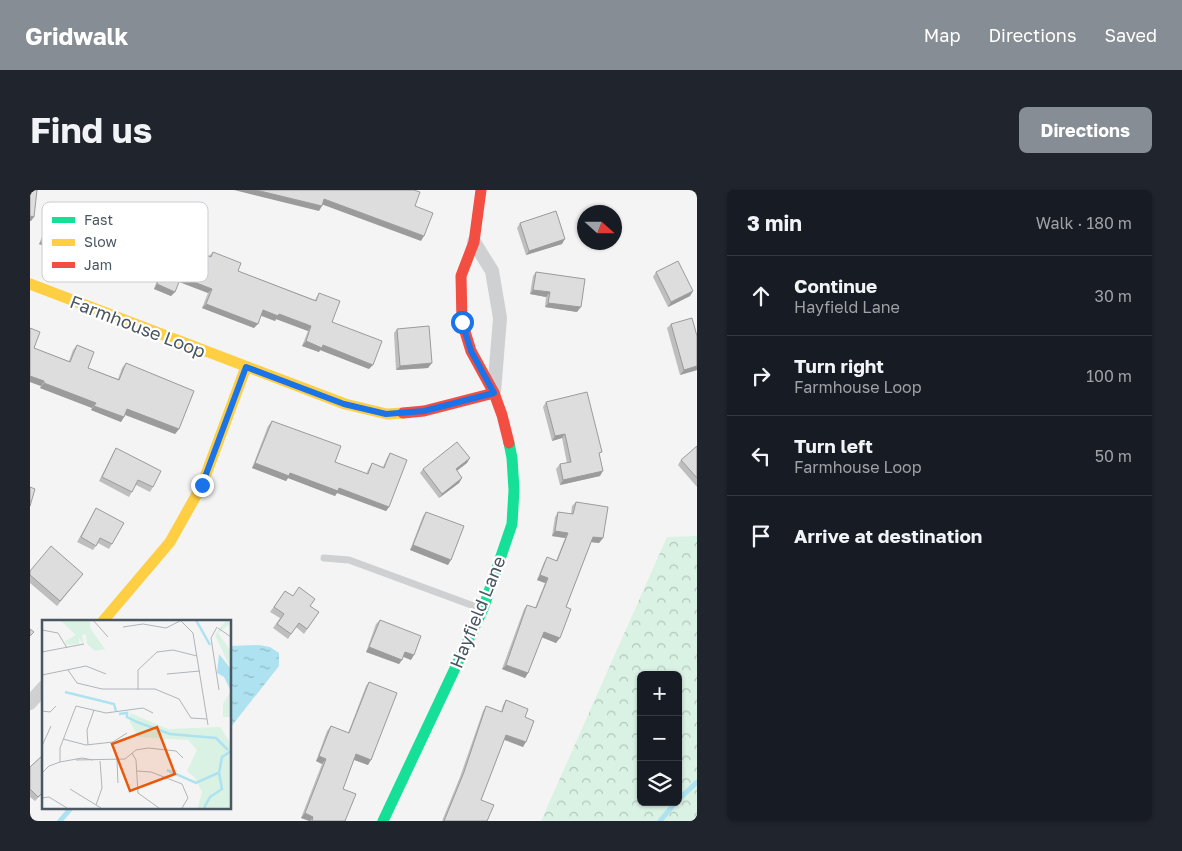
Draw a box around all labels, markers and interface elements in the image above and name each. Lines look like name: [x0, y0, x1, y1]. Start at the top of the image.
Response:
text: Gridwalk: [25, 21, 129, 50]
text: Map: [924, 24, 960, 46]
text: Directions: [988, 24, 1076, 46]
text: Saved: [1104, 24, 1157, 46]
button: Directions: [1019, 107, 1152, 153]
text: Find us: [30, 109, 152, 151]
legend: [42, 202, 208, 282]
north arrow: [577, 205, 622, 250]
text: 3 min: [747, 210, 802, 236]
text: Fast: [84, 211, 113, 228]
text: Walk · 180 m: [1036, 213, 1132, 233]
text: Slow: [84, 233, 117, 250]
text: Jam: [84, 256, 112, 273]
text: Continue: [794, 274, 877, 297]
icon: ahead: [747, 282, 775, 310]
text: 30 m: [1095, 286, 1132, 306]
street label: Farmhouse Loop: [67, 290, 209, 362]
text: Hayfield Lane: [794, 297, 900, 317]
route start: [451, 311, 474, 334]
text: Turn right: [794, 354, 884, 377]
icon: right: [747, 362, 775, 390]
text: 100 m: [1086, 366, 1132, 386]
text: Farmhouse Loop: [794, 377, 922, 397]
text: Turn left: [794, 434, 873, 457]
icon: left: [747, 442, 775, 470]
text: 50 m: [1095, 446, 1132, 466]
text: Farmhouse Loop: [794, 457, 922, 477]
route end: [191, 474, 214, 497]
icon: arrive: [747, 522, 775, 550]
text: Arrive at destination: [794, 524, 982, 547]
street label: Hayfield Lane: [445, 553, 509, 671]
inset map: [42, 620, 231, 808]
map controls: [637, 671, 682, 806]
button: +: [637, 671, 682, 716]
button: −: [637, 716, 682, 761]
button: layers: [637, 761, 682, 806]

